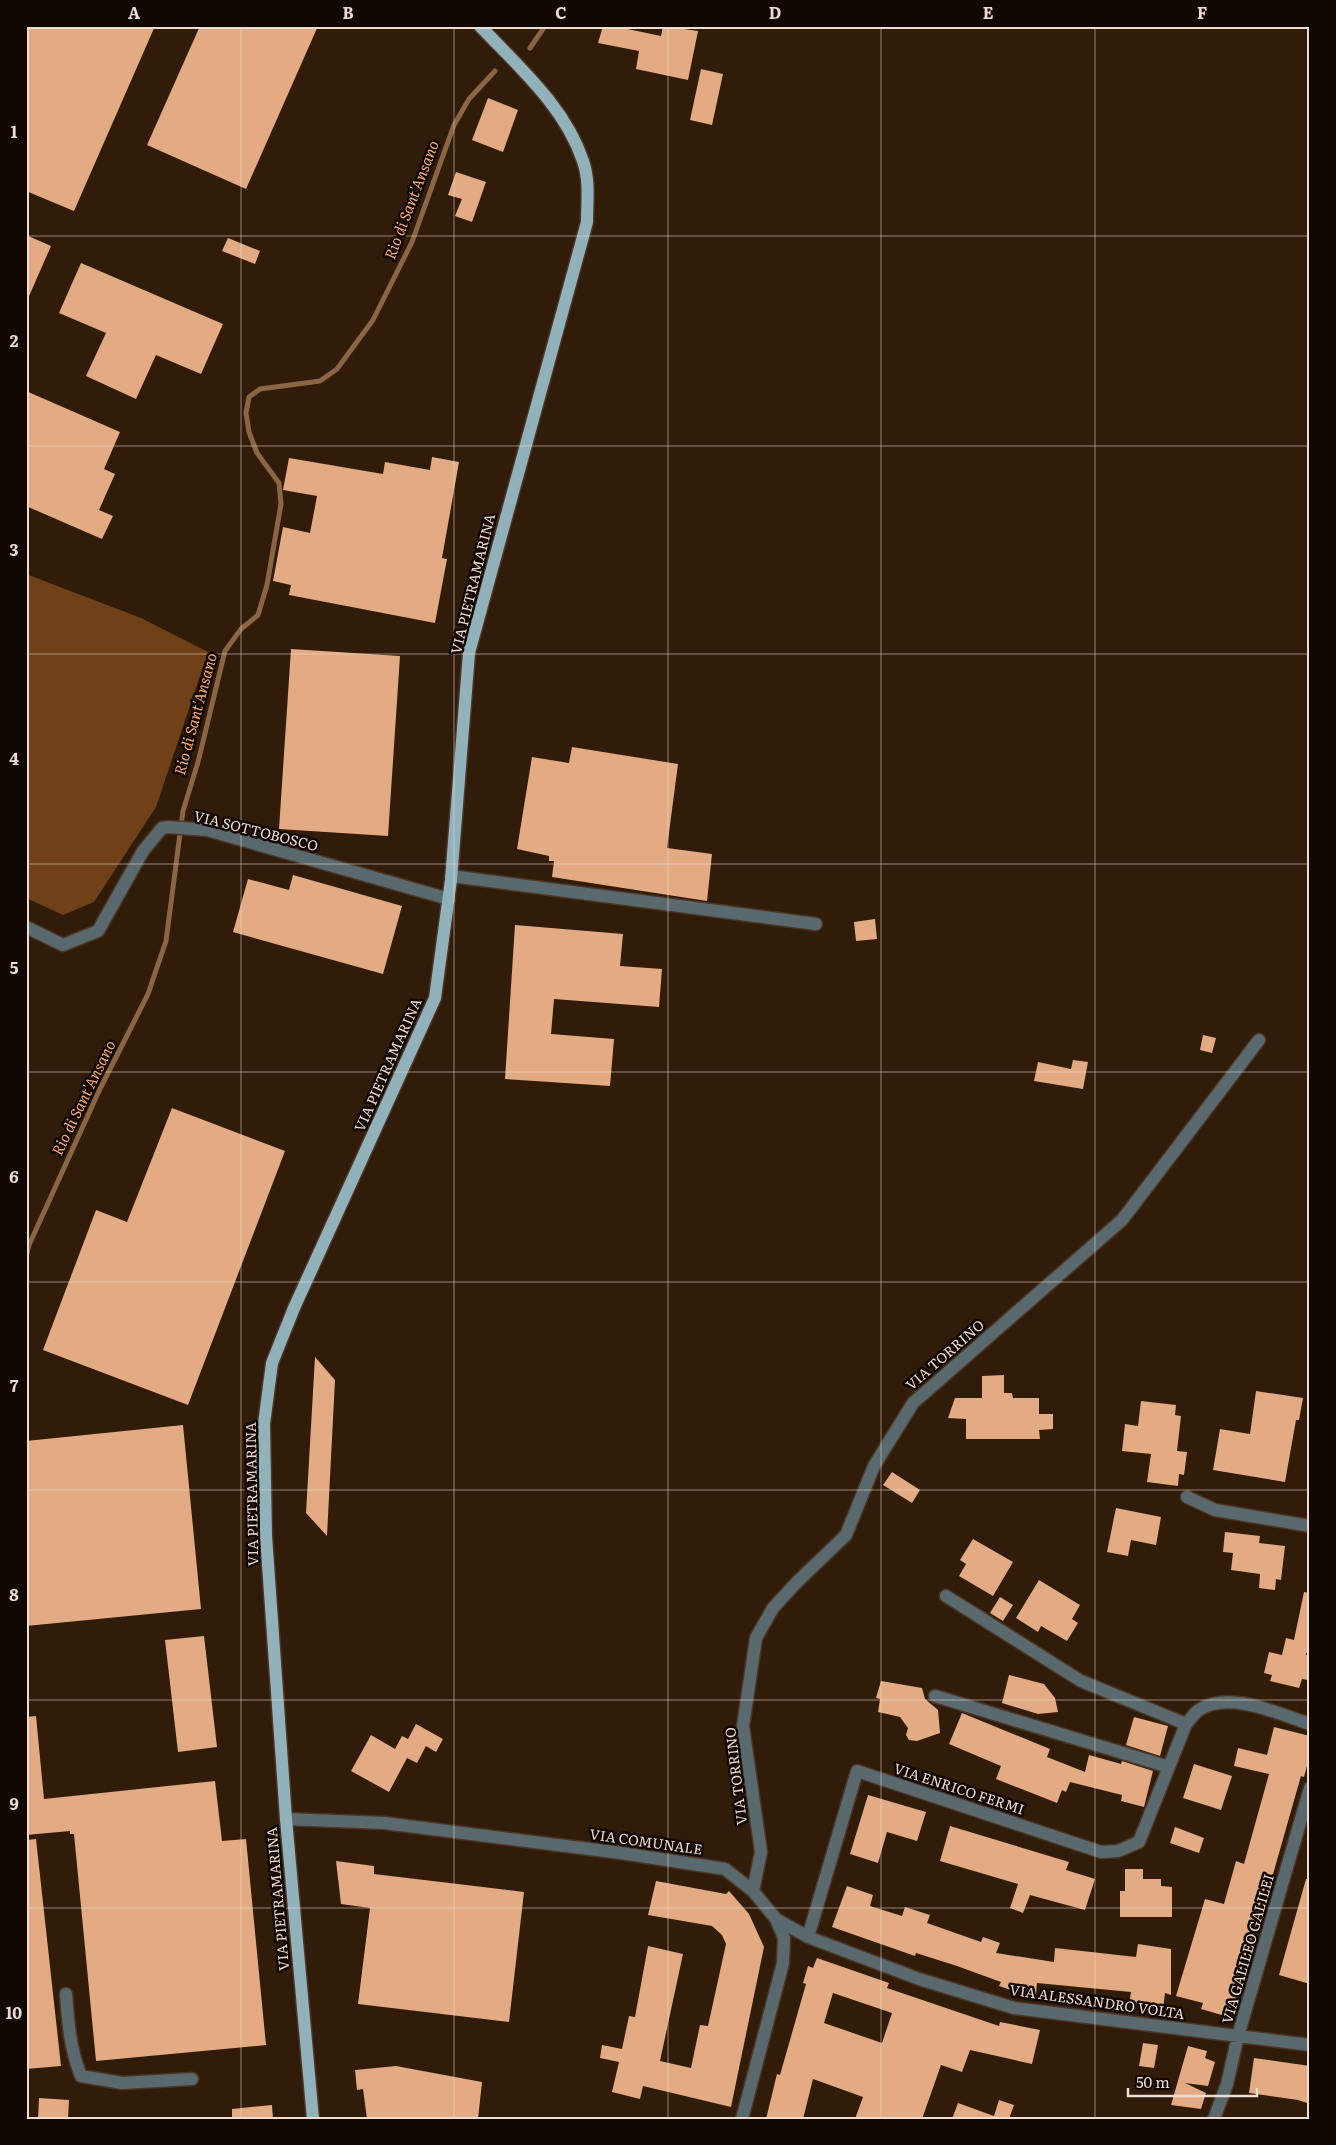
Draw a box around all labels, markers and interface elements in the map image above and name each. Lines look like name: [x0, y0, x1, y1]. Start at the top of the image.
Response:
text: A: [128, 0, 140, 24]
text: B: [342, 0, 354, 24]
text: C: [555, 0, 567, 24]
text: D: [769, 0, 781, 24]
text: E: [983, 0, 994, 24]
text: F: [1197, 0, 1207, 24]
text: 1: [11, 119, 18, 143]
water label: Rio di Sant'Ansano: [377, 137, 444, 262]
text: 2: [10, 328, 19, 352]
street label: VIA PIETRAMARINA: [445, 511, 499, 656]
text: 3: [10, 537, 19, 561]
water label: Rio di Sant'Ansano: [167, 650, 222, 777]
text: 4: [9, 746, 19, 770]
street label: VIA SOTTOBOSCO: [192, 805, 321, 855]
text: 5: [10, 955, 19, 979]
street label: VIA PIETRAMARINA: [349, 994, 426, 1134]
water label: Rio di Sant'Ansano: [45, 1036, 121, 1159]
text: 6: [9, 1164, 19, 1188]
street label: VIA TORRINO: [901, 1314, 988, 1394]
text: 7: [10, 1373, 19, 1397]
street label: VIA PIETRAMARINA: [240, 1421, 262, 1566]
text: 8: [9, 1582, 19, 1606]
street label: VIA TORRINO: [719, 1726, 751, 1826]
street label: VIA ENRICO FERMI: [891, 1757, 1027, 1819]
text: 9: [9, 1791, 19, 1815]
street label: VIA COMUNALE: [589, 1823, 704, 1859]
street label: VIA PIETRAMARINA: [261, 1826, 293, 1972]
street label: VIA GALILEO GALILEI: [1216, 1872, 1278, 2026]
street label: VIA ALESSANDRO VOLTA: [1008, 1979, 1187, 2023]
text: 10: [6, 2000, 22, 2024]
scale bar: [1128, 2065, 1257, 2097]
text: 50 m: [1136, 2070, 1170, 2093]

